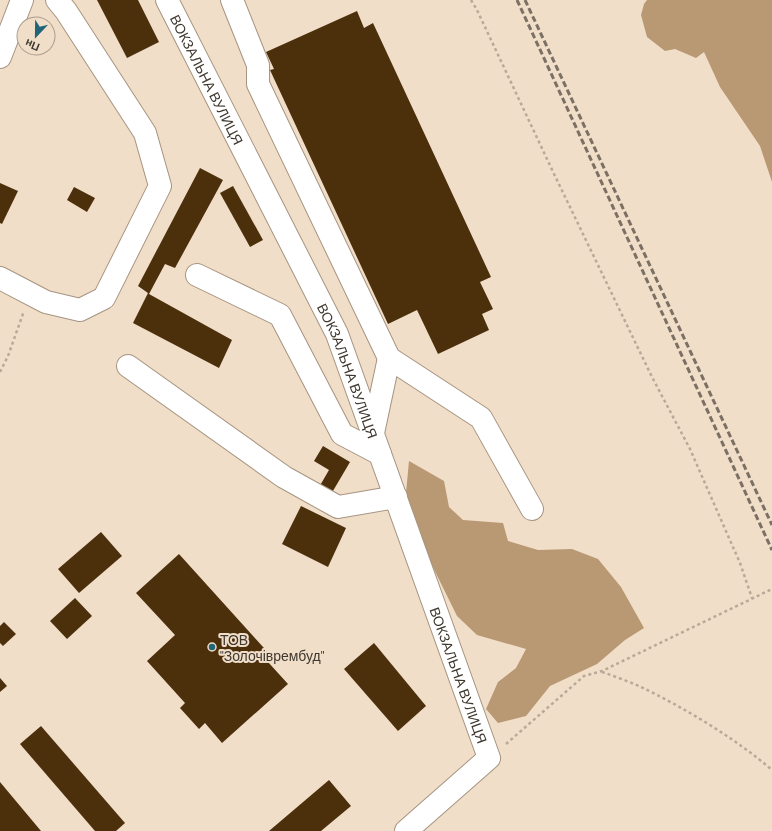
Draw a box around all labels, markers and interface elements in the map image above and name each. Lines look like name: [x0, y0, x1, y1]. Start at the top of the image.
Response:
street label: ВОКЗАЛЬНА ВУЛИЦЯ: [167, 11, 248, 147]
north arrow: [16, 16, 56, 56]
text: Пн: [23, 37, 41, 54]
street label: ВОКЗАЛЬНА ВУЛИЦЯ: [314, 300, 382, 440]
street label: ВОКЗАЛЬНА ВУЛИЦЯ: [427, 605, 491, 745]
place label: ТОВ "Золочіврембуд": [220, 631, 325, 664]
marker: ТОВ "Золочіврембуд": [207, 642, 217, 652]

